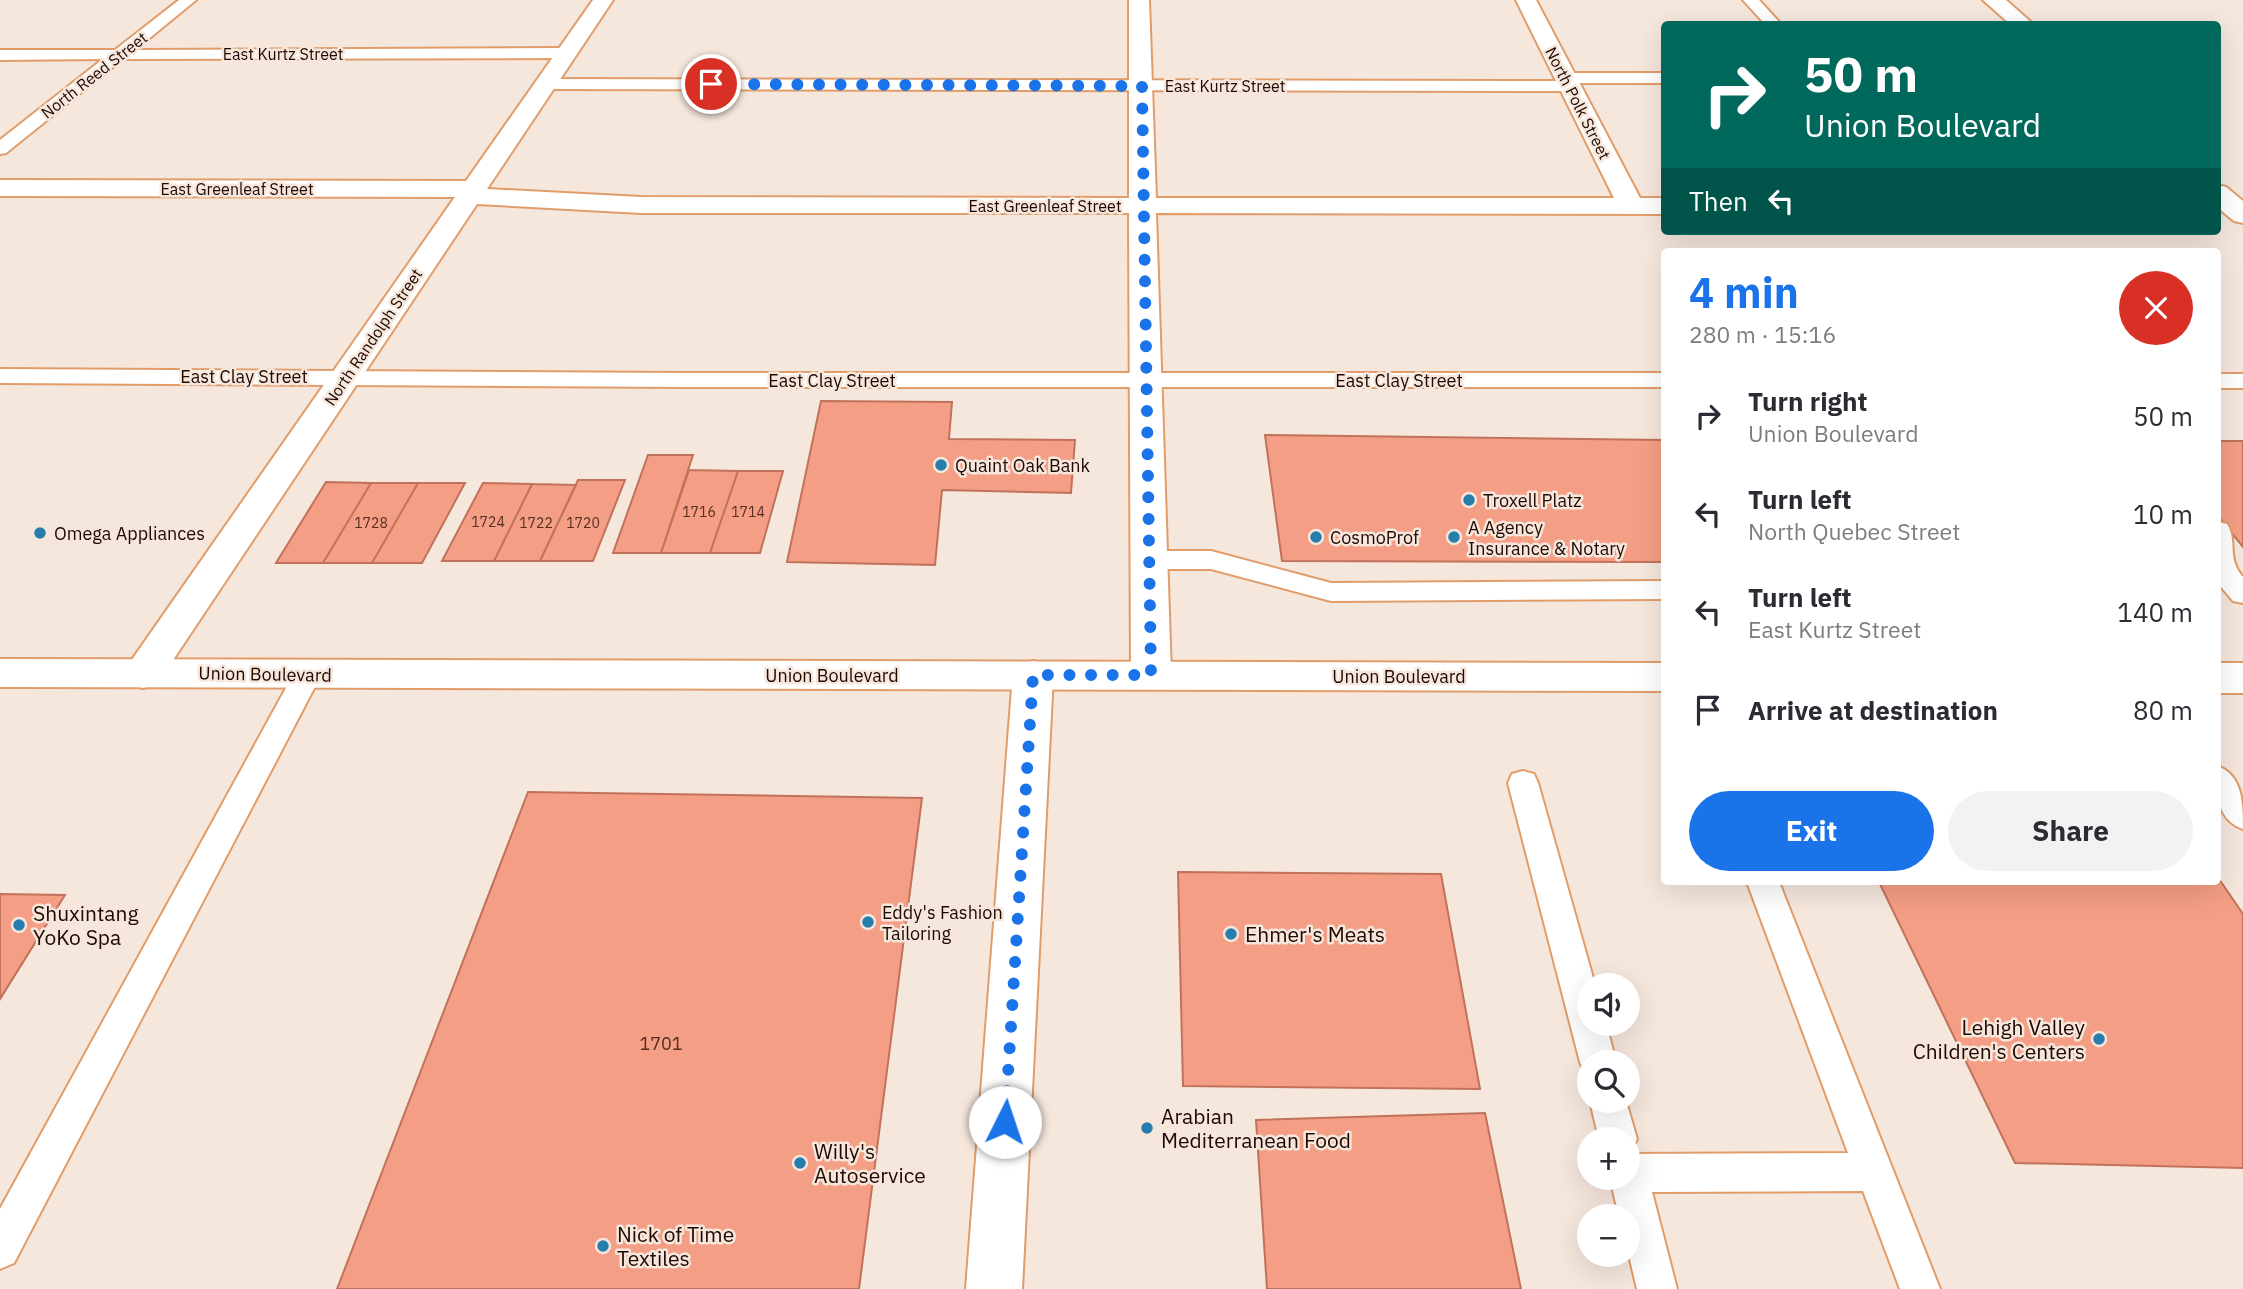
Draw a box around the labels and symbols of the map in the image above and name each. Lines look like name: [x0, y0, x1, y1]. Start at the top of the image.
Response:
street label: North Reed Street: [37, 27, 151, 123]
street label: North Polk Street: [1541, 43, 1615, 163]
street label: East Kurtz Street: [223, 44, 343, 64]
pin: [681, 54, 741, 114]
street label: East Kurtz Street: [1165, 76, 1285, 96]
street label: East Greenleaf Street: [160, 179, 314, 199]
street label: East Greenleaf Street: [968, 196, 1122, 216]
street label: North Randolph Street: [320, 265, 426, 409]
street label: East Clay Street: [180, 365, 308, 388]
street label: East Clay Street: [768, 369, 896, 392]
street label: East Clay Street: [1335, 369, 1463, 392]
place label: Quaint Oak Bank: [955, 454, 1091, 477]
marker: Quaint Oak Bank: [933, 457, 949, 473]
place label: Troxell Platz: [1483, 489, 1582, 512]
marker: Troxell Platz: [1461, 492, 1477, 508]
house number: 1716: [682, 503, 716, 521]
house number: 1714: [731, 503, 765, 521]
house number: 1724: [471, 513, 505, 531]
house number: 1728: [354, 514, 388, 532]
house number: 1722: [519, 514, 553, 532]
house number: 1720: [566, 514, 600, 532]
place label: A Agency Insurance & Notary: [1468, 516, 1625, 560]
place label: Omega Appliances: [54, 522, 205, 545]
marker: Omega Appliances: [32, 525, 48, 541]
place label: CosmoProf: [1330, 526, 1419, 549]
marker: CosmoProf: [1308, 529, 1324, 545]
marker: A Agency Insurance & Notary: [1446, 529, 1462, 545]
street label: Union Boulevard: [198, 661, 332, 687]
street label: Union Boulevard: [765, 664, 899, 687]
street label: Union Boulevard: [1332, 665, 1466, 688]
place label: Shuxintang YoKo Spa: [33, 899, 138, 951]
place label: Eddy's Fashion Tailoring: [882, 901, 1003, 945]
marker: Eddy's Fashion Tailoring: [860, 914, 876, 930]
marker: Shuxintang YoKo Spa: [11, 917, 27, 933]
place label: Ehmer's Meats: [1245, 920, 1385, 948]
marker: Ehmer's Meats: [1223, 926, 1239, 942]
place label: Lehigh Valley Children's Centers: [1913, 1013, 2086, 1065]
marker: Lehigh Valley Children's Centers: [2091, 1031, 2107, 1047]
house number: 1701: [639, 1032, 683, 1055]
position arrow: [968, 1085, 1042, 1159]
place label: Arabian Mediterranean Food: [1161, 1102, 1351, 1154]
marker: Arabian Mediterranean Food: [1139, 1120, 1155, 1136]
place label: Willy's Autoservice: [814, 1137, 926, 1189]
marker: Willy's Autoservice: [792, 1155, 808, 1171]
place label: Nick of Time Textiles: [617, 1220, 734, 1272]
marker: Nick of Time Textiles: [595, 1238, 611, 1254]

